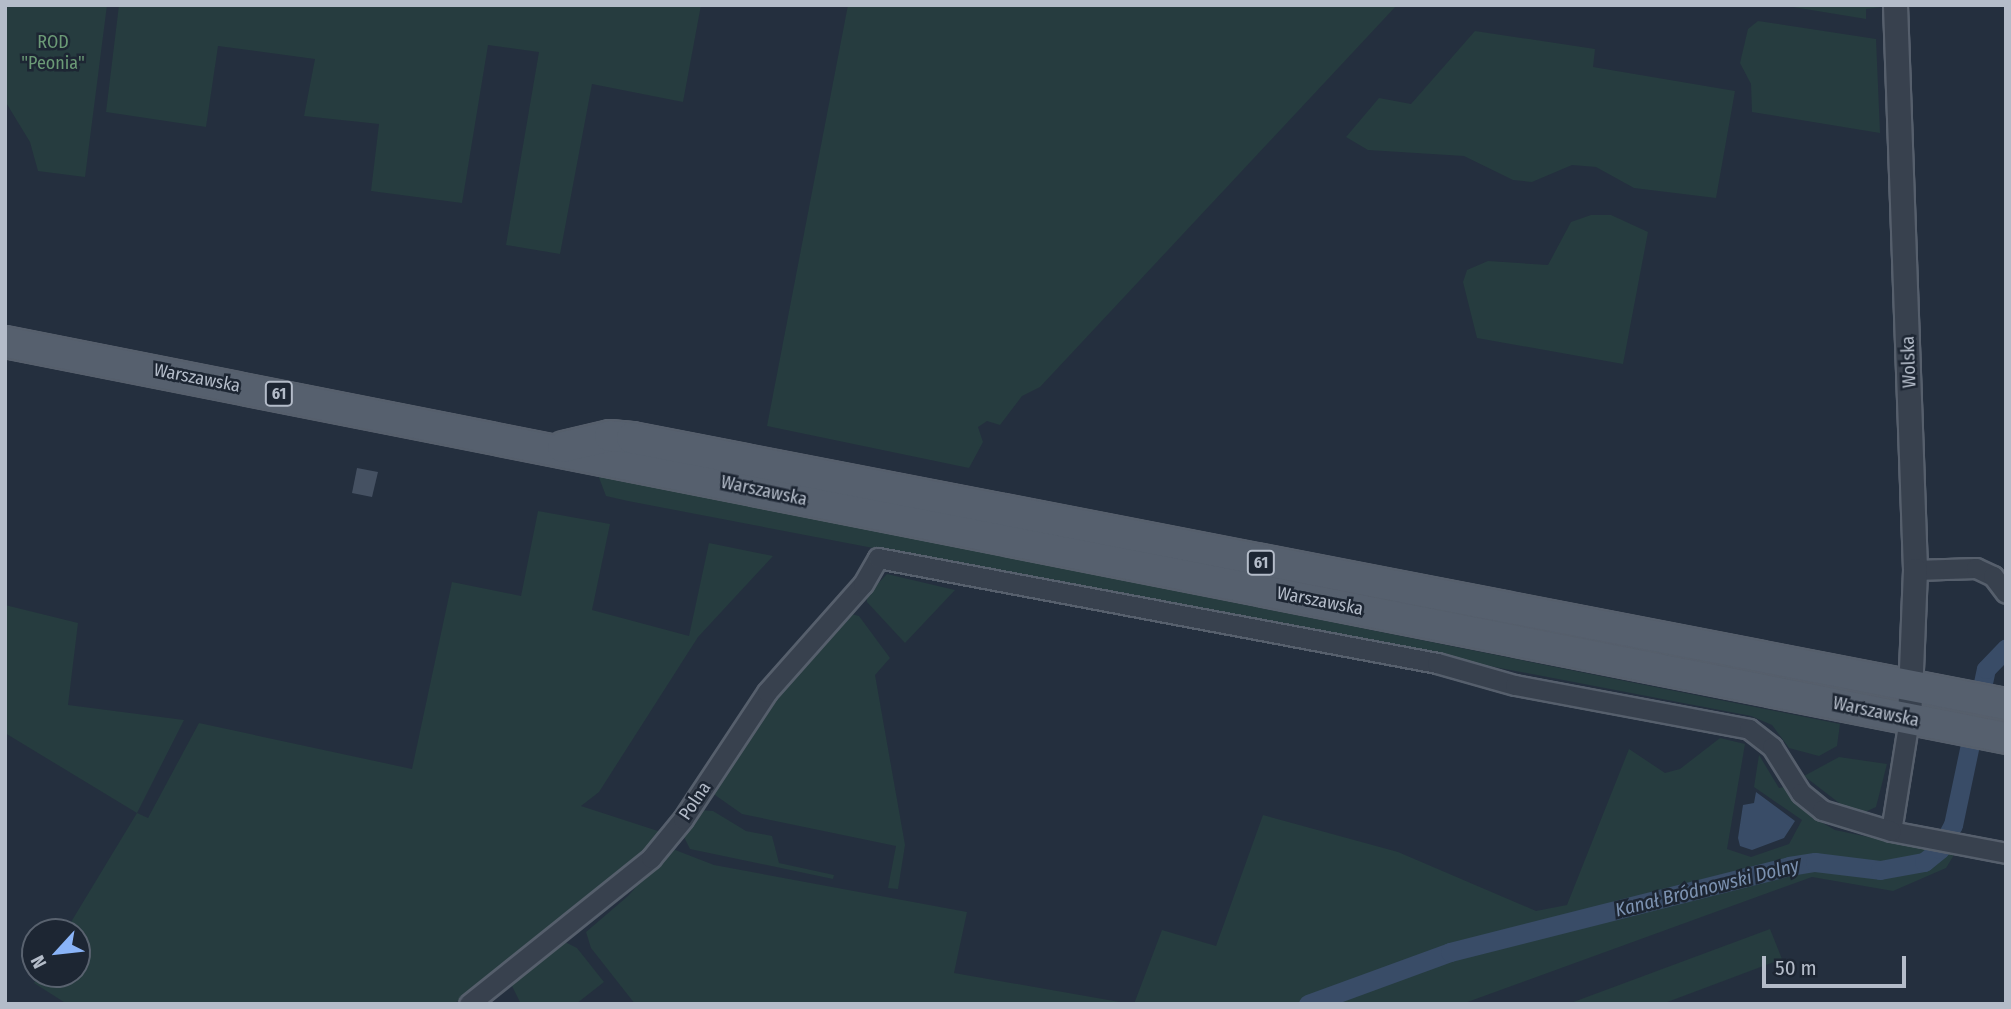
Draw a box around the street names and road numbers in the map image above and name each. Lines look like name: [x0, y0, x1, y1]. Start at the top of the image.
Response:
street label: Wolska: [1897, 336, 1921, 388]
street label: Warszawska: [152, 359, 242, 397]
road number: 61: [263, 382, 295, 406]
street label: Warszawska: [719, 471, 809, 511]
road number: 61: [1245, 550, 1277, 576]
street label: Warszawska: [1275, 582, 1365, 620]
street label: Warszawska: [1831, 692, 1921, 732]
street label: Polna: [674, 778, 716, 824]

